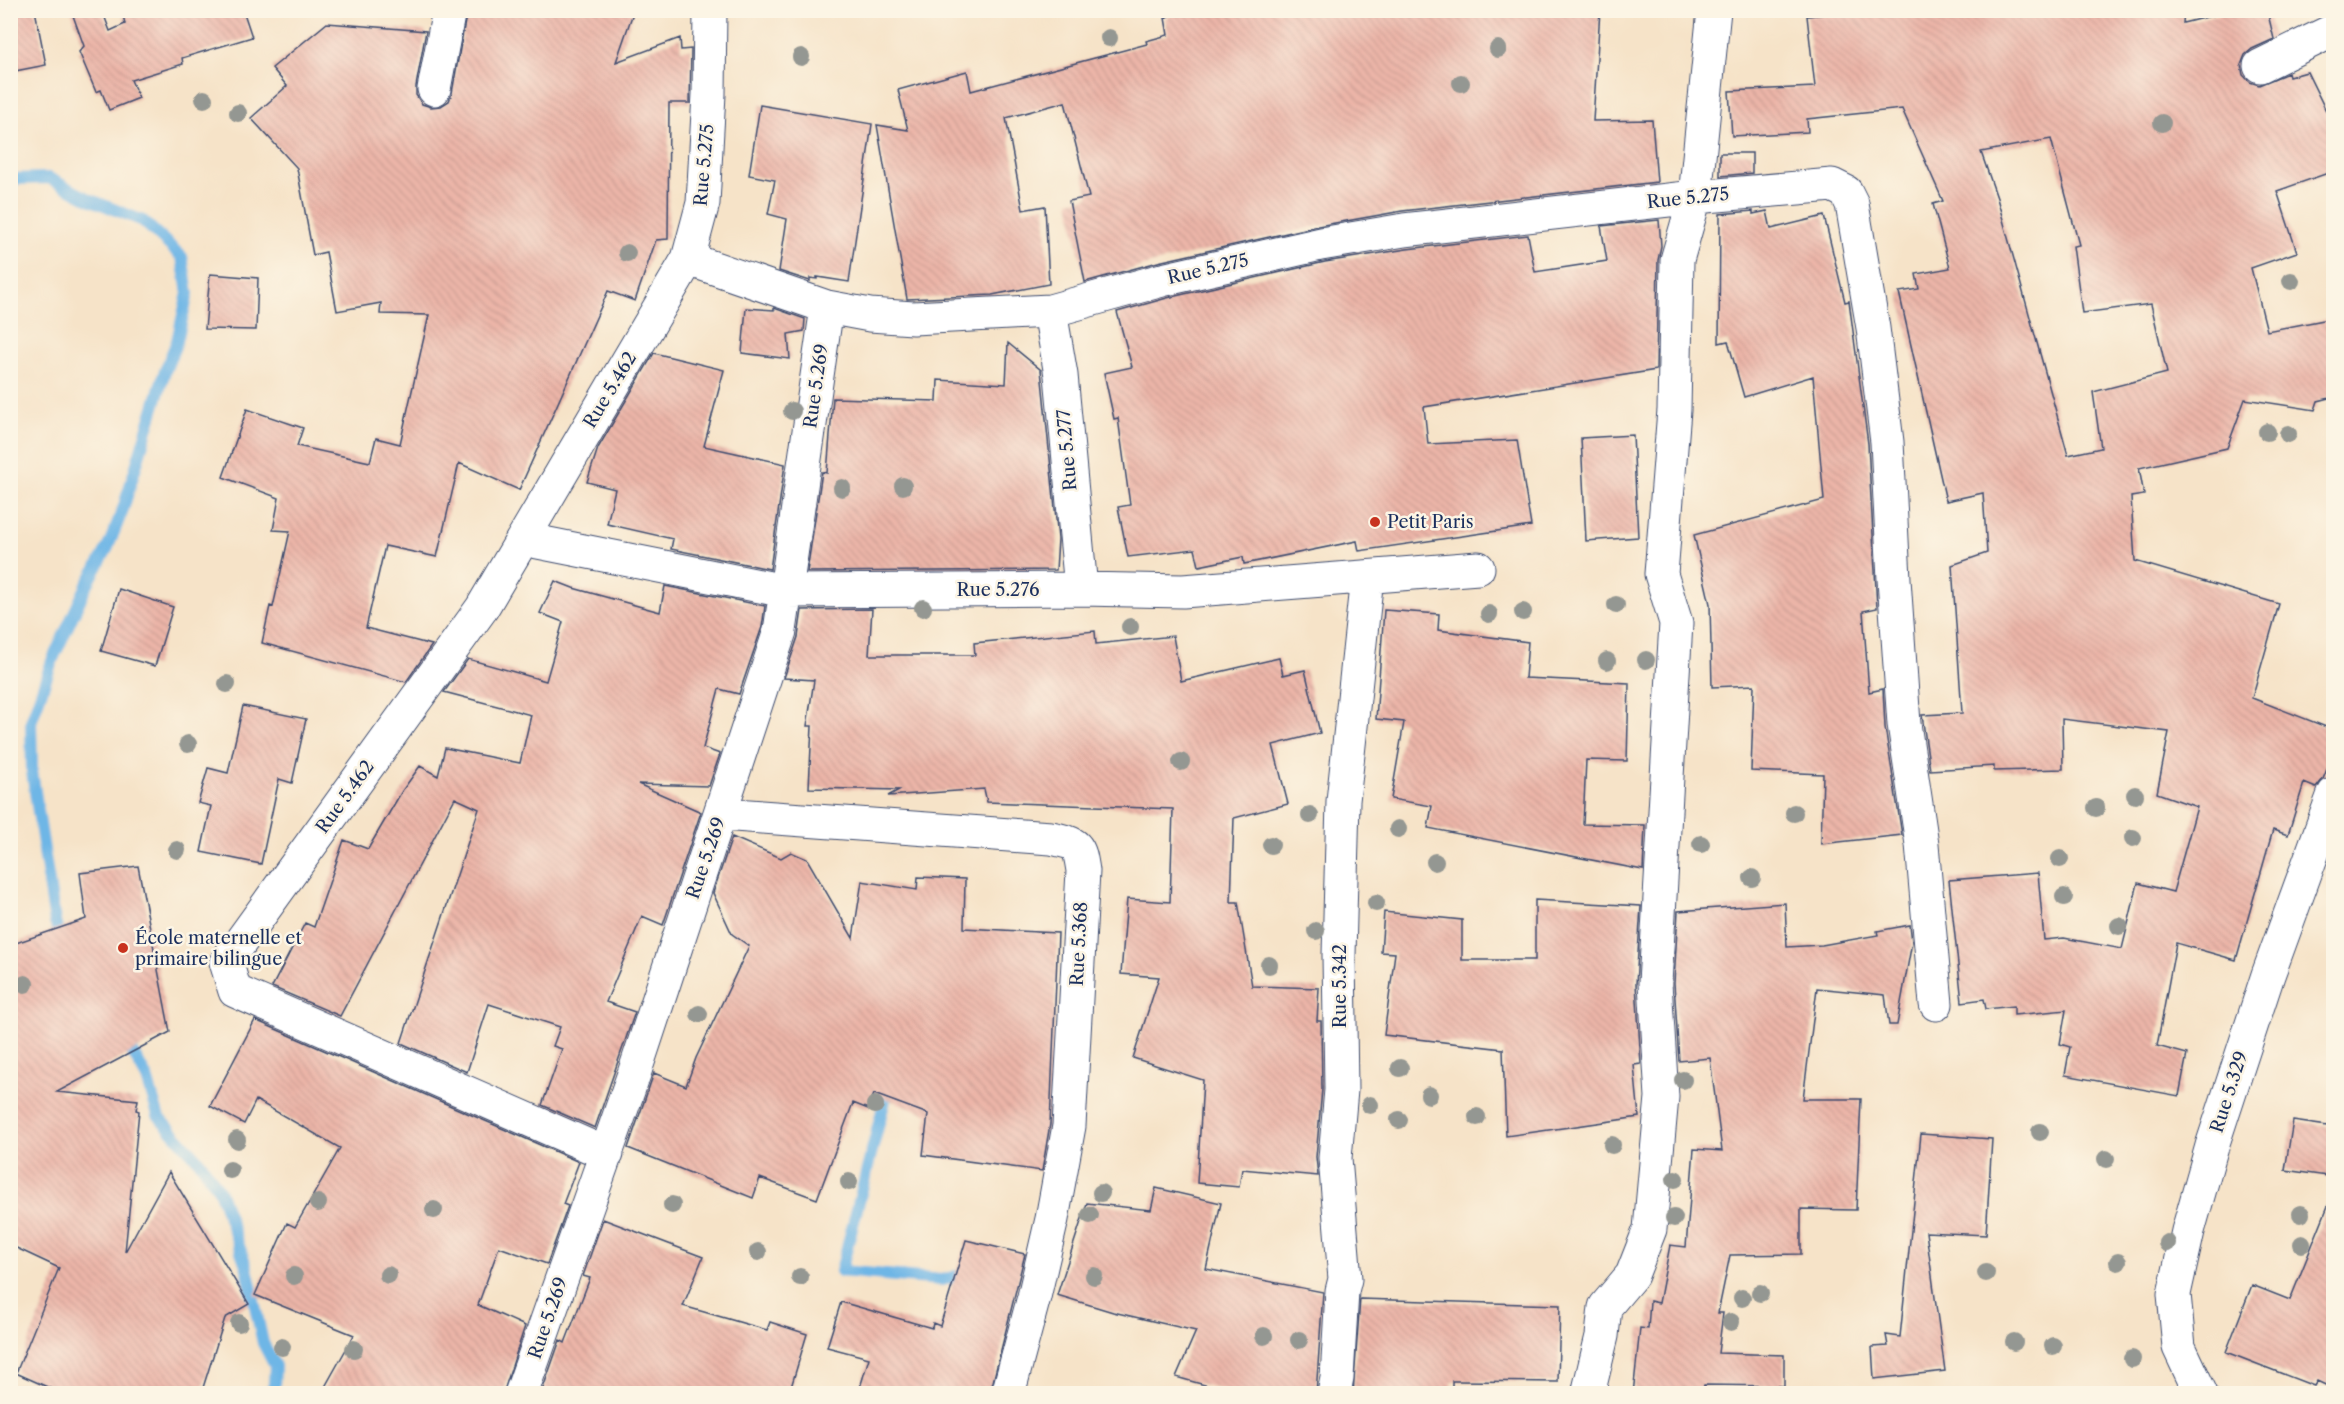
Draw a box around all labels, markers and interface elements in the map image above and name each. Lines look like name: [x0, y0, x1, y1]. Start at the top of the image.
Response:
street label: Rue 5.275: [689, 123, 719, 207]
street label: Rue 5.275: [1646, 183, 1730, 213]
street label: Rue 5.275: [1165, 249, 1251, 289]
street label: Rue 5.269: [799, 342, 833, 430]
street label: Rue 5.462: [579, 348, 641, 432]
street label: Rue 5.277: [1052, 408, 1082, 492]
place label: Petit Paris: [1387, 511, 1474, 533]
marker: Petit Paris: [1368, 515, 1382, 529]
street label: Rue 5.276: [957, 579, 1040, 601]
street label: Rue 5.462: [311, 756, 379, 838]
street label: Rue 5.269: [682, 814, 730, 902]
street label: Rue 5.368: [1066, 901, 1092, 987]
place label: École maternelle et primaire bilingue: [135, 926, 302, 970]
marker: École maternelle et primaire bilingue: [116, 941, 130, 955]
street label: Rue 5.342: [1329, 944, 1351, 1028]
street label: Rue 5.329: [2205, 1048, 2253, 1136]
street label: Rue 5.269: [524, 1274, 572, 1362]

